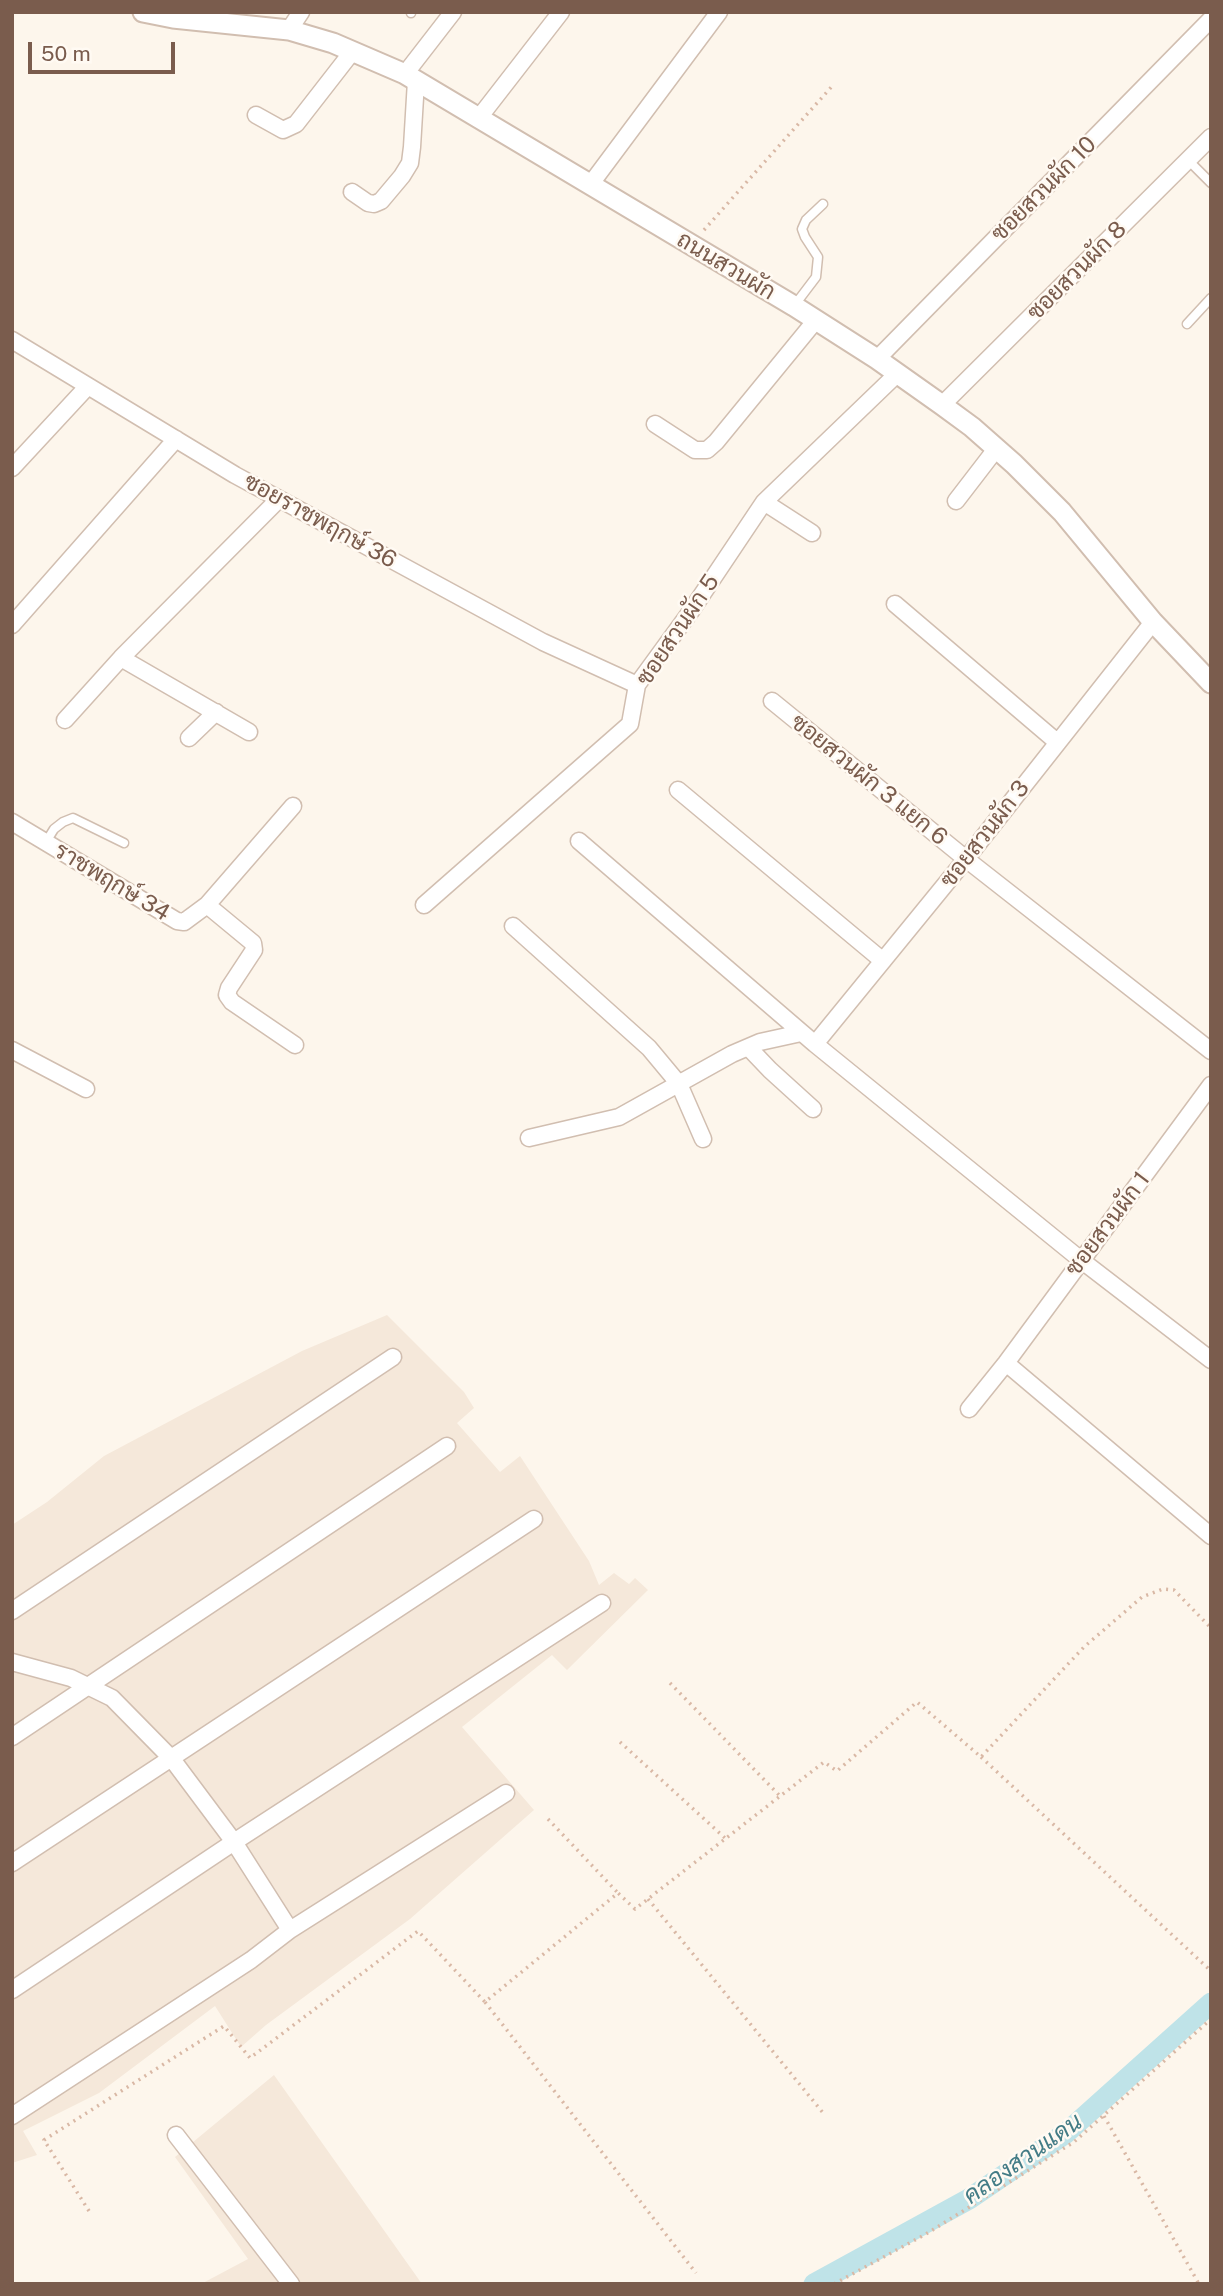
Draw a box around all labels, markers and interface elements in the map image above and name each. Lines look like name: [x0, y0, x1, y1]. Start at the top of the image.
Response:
scale bar: [32, 28, 178, 72]
text: 50 m: [41, 41, 91, 66]
street label: ซอยสวนผัก 10: [986, 131, 1102, 247]
street label: ซอยสวนผัก 8: [1022, 216, 1132, 326]
street label: ถนนสวนผัก: [672, 226, 780, 306]
street label: ซอยราชพฤกษ์ 36: [239, 468, 401, 574]
street label: ซอยสวนผัก 5: [631, 569, 725, 691]
street label: ซอยสวนผัก 3 แยก 6: [785, 708, 953, 852]
street label: ซอยสวนผัก 3: [935, 775, 1035, 893]
street label: ราชพฤกษ์ 34: [49, 837, 175, 927]
street label: ซอยสวนผัก 1: [1060, 1167, 1156, 1281]
water label: คลองสวนแดน: [958, 2108, 1088, 2210]

